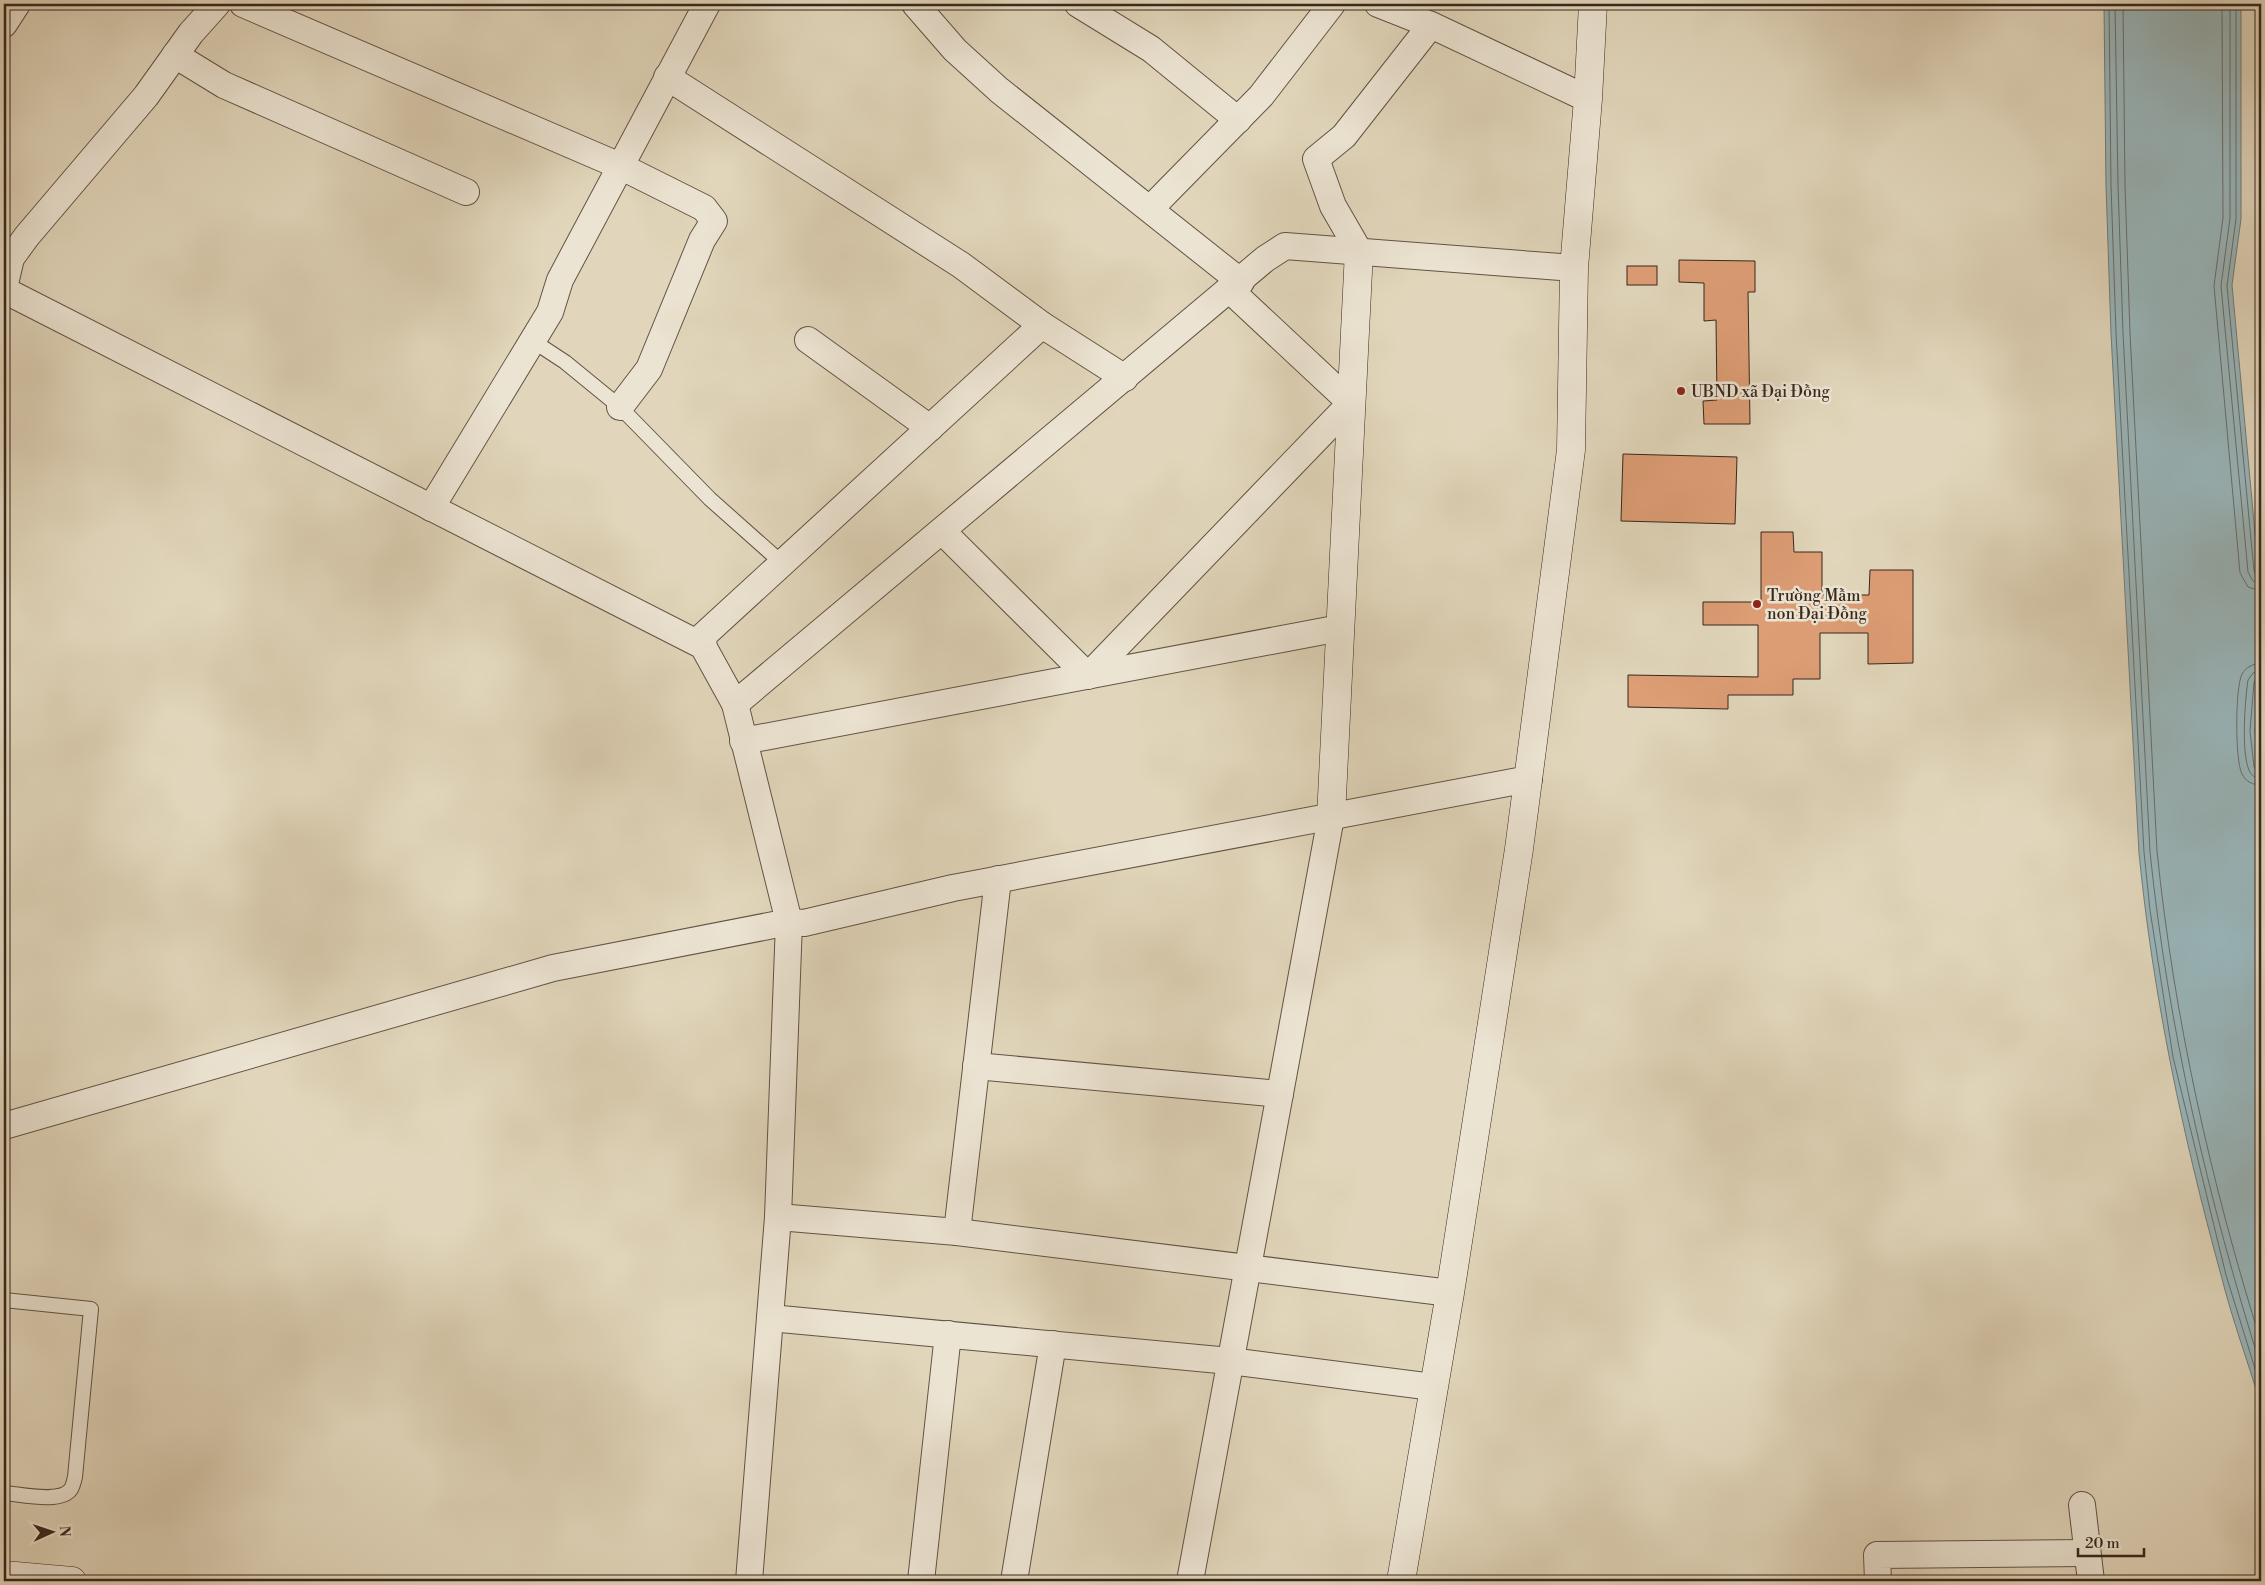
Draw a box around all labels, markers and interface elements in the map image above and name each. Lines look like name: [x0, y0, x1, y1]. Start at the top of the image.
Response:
place label: UBND xã Đại Đồng: [1691, 382, 1831, 402]
marker: UBND xã Đại Đồng: [1675, 385, 1687, 397]
place label: Trường Mầm non Đại Đồng: [1767, 586, 1867, 624]
marker: Trường Mầm non Đại Đồng: [1751, 598, 1763, 610]
north arrow: [28, 1508, 78, 1558]
text: N: [55, 1525, 73, 1537]
scale bar: [2078, 1525, 2144, 1557]
text: 20 m: [2085, 1534, 2120, 1553]

